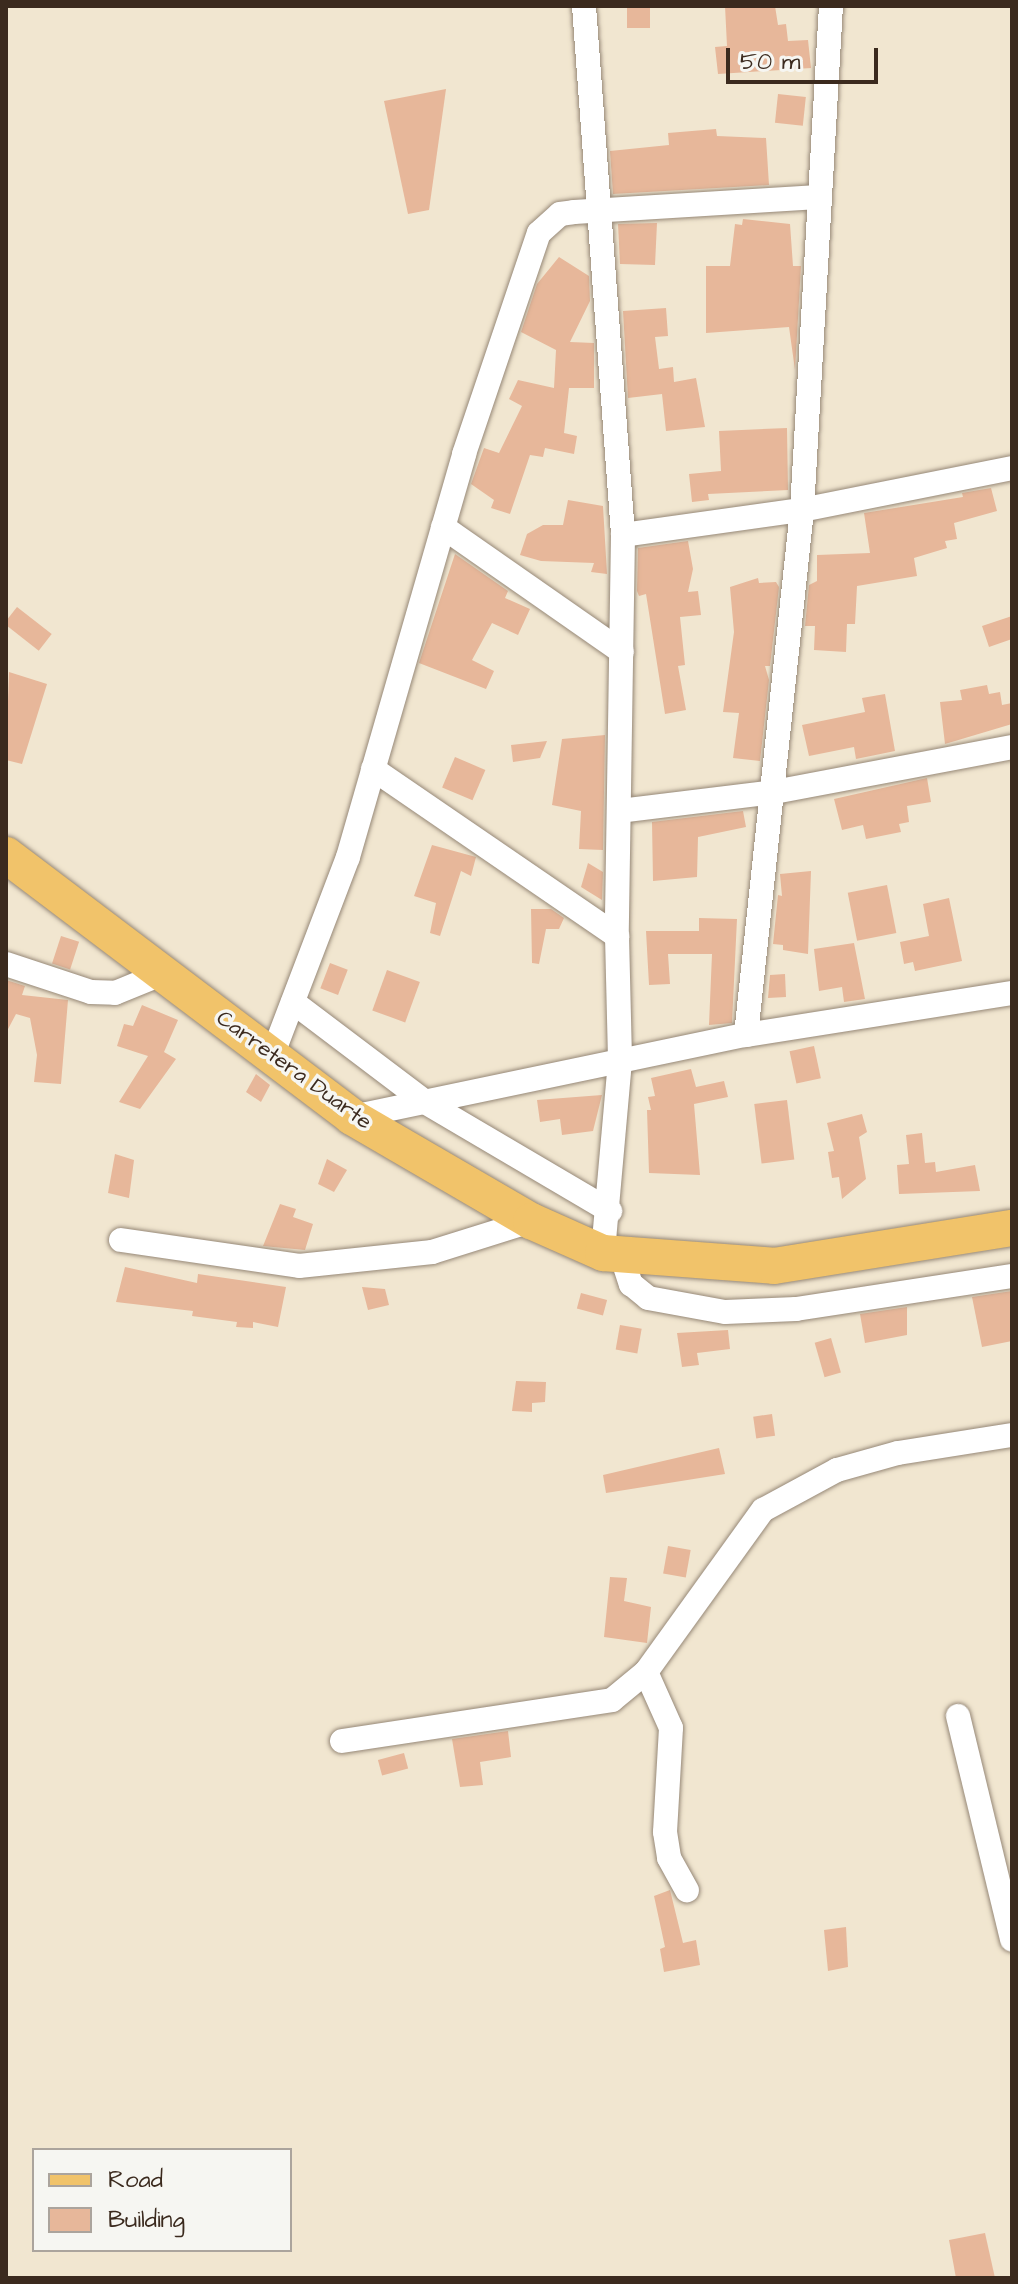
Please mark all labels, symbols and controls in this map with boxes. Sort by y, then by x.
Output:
scale bar [730,32,882,82]
text: 50 m [740,45,800,79]
street label: Carretera Duarte [211,1005,377,1135]
legend [32,2148,292,2252]
text: Road [108,2163,163,2197]
text: Building [108,2203,185,2237]

